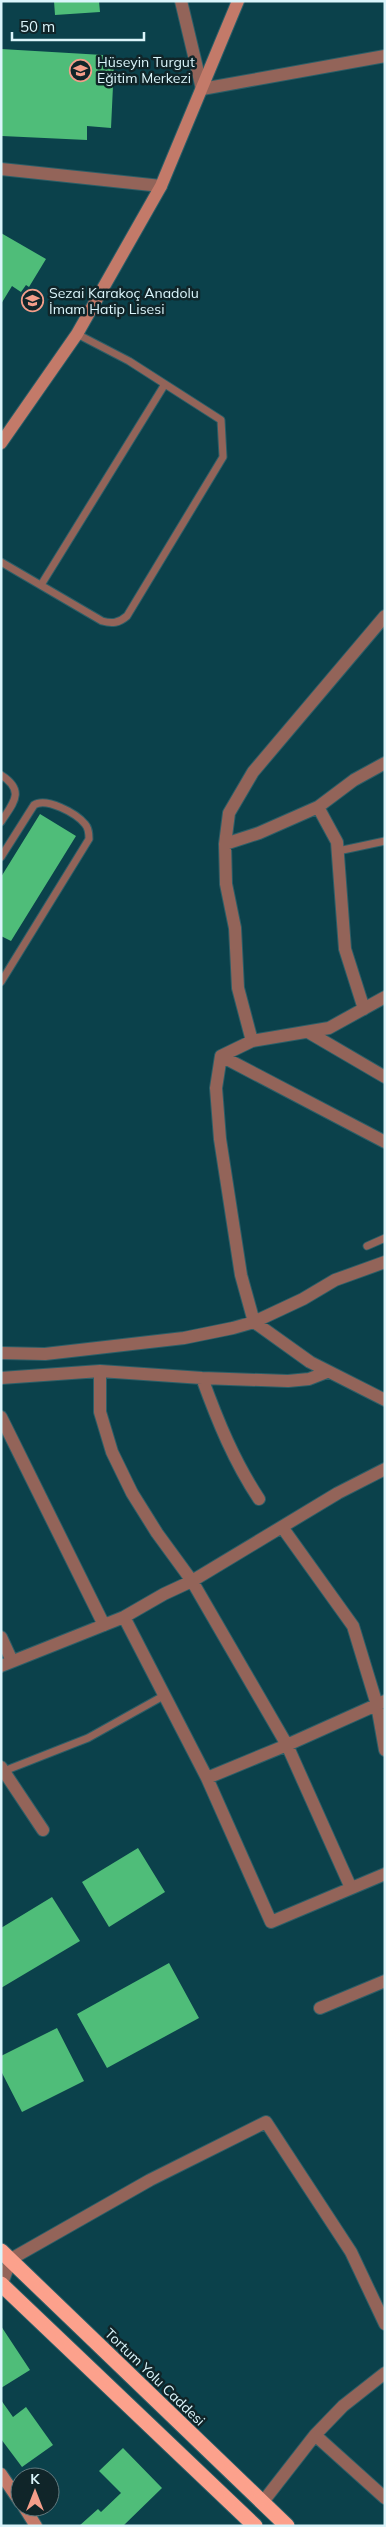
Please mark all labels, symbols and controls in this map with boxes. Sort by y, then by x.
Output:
scale bar [12,10,145,42]
text: 50 m [20,17,55,36]
place label: Hüseyin Turgut Eğitim Merkezi [97,53,195,87]
school or university icon: Hüseyin Turgut Eğitim Merkezi [69,58,93,82]
place label: Sezai Karakoç Anadolu İmam Hatip Lisesi [49,284,199,318]
school or university icon: Sezai Karakoç Anadolu İmam Hatip Lisesi [21,289,45,313]
street label: Tortum Yolu Caddesi [101,2324,209,2430]
north arrow [10,2467,60,2517]
text: K [30,2470,40,2488]

